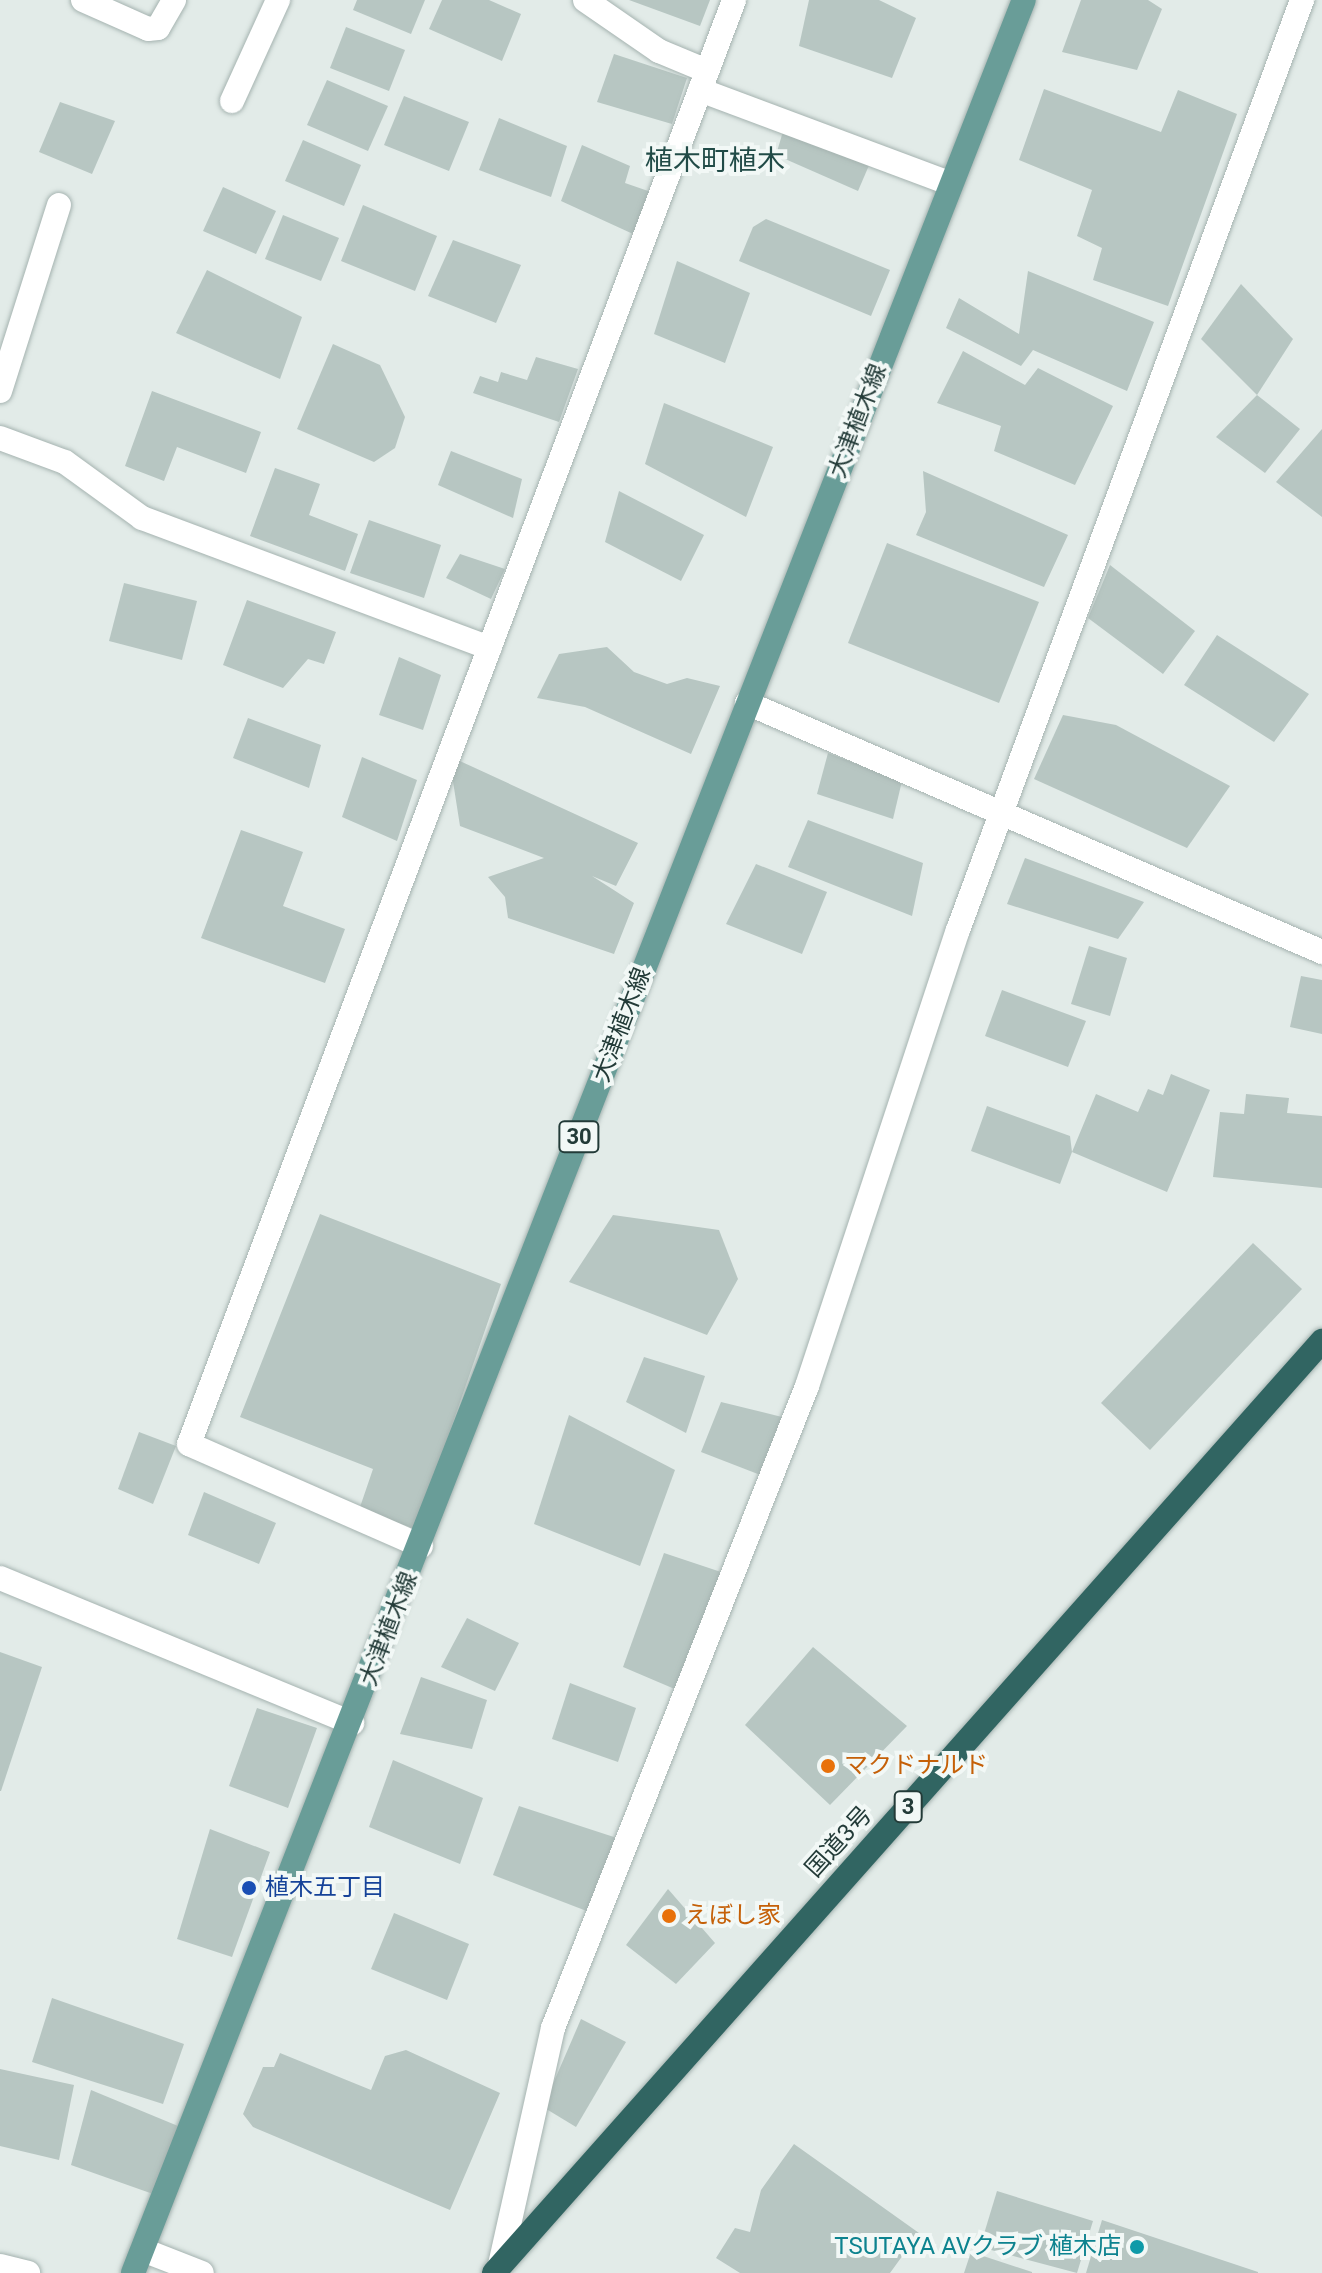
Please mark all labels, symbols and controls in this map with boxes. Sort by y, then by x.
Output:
district label: 植木町植木 [645,144,785,178]
street label: 大津植木線 [823,360,893,482]
street label: 大津植木線 [587,964,657,1086]
road number: 30 [557,1119,601,1155]
street label: 大津植木線 [354,1568,424,1690]
place label: マクドナルド [844,1752,988,1780]
marker: マクドナルド [819,1757,837,1775]
road number: 3 [892,1789,924,1825]
street label: 国道3号 [800,1801,878,1883]
place label: 植木五丁目 [265,1874,385,1902]
marker: 植木五丁目 [240,1879,258,1897]
place label: えぼし家 [685,1902,781,1930]
marker: えぼし家 [660,1907,678,1925]
place label: TSUTAYA AVクラブ 植木店 [834,2233,1121,2261]
marker: TSUTAYA AVクラブ 植木店 [1128,2238,1146,2256]

